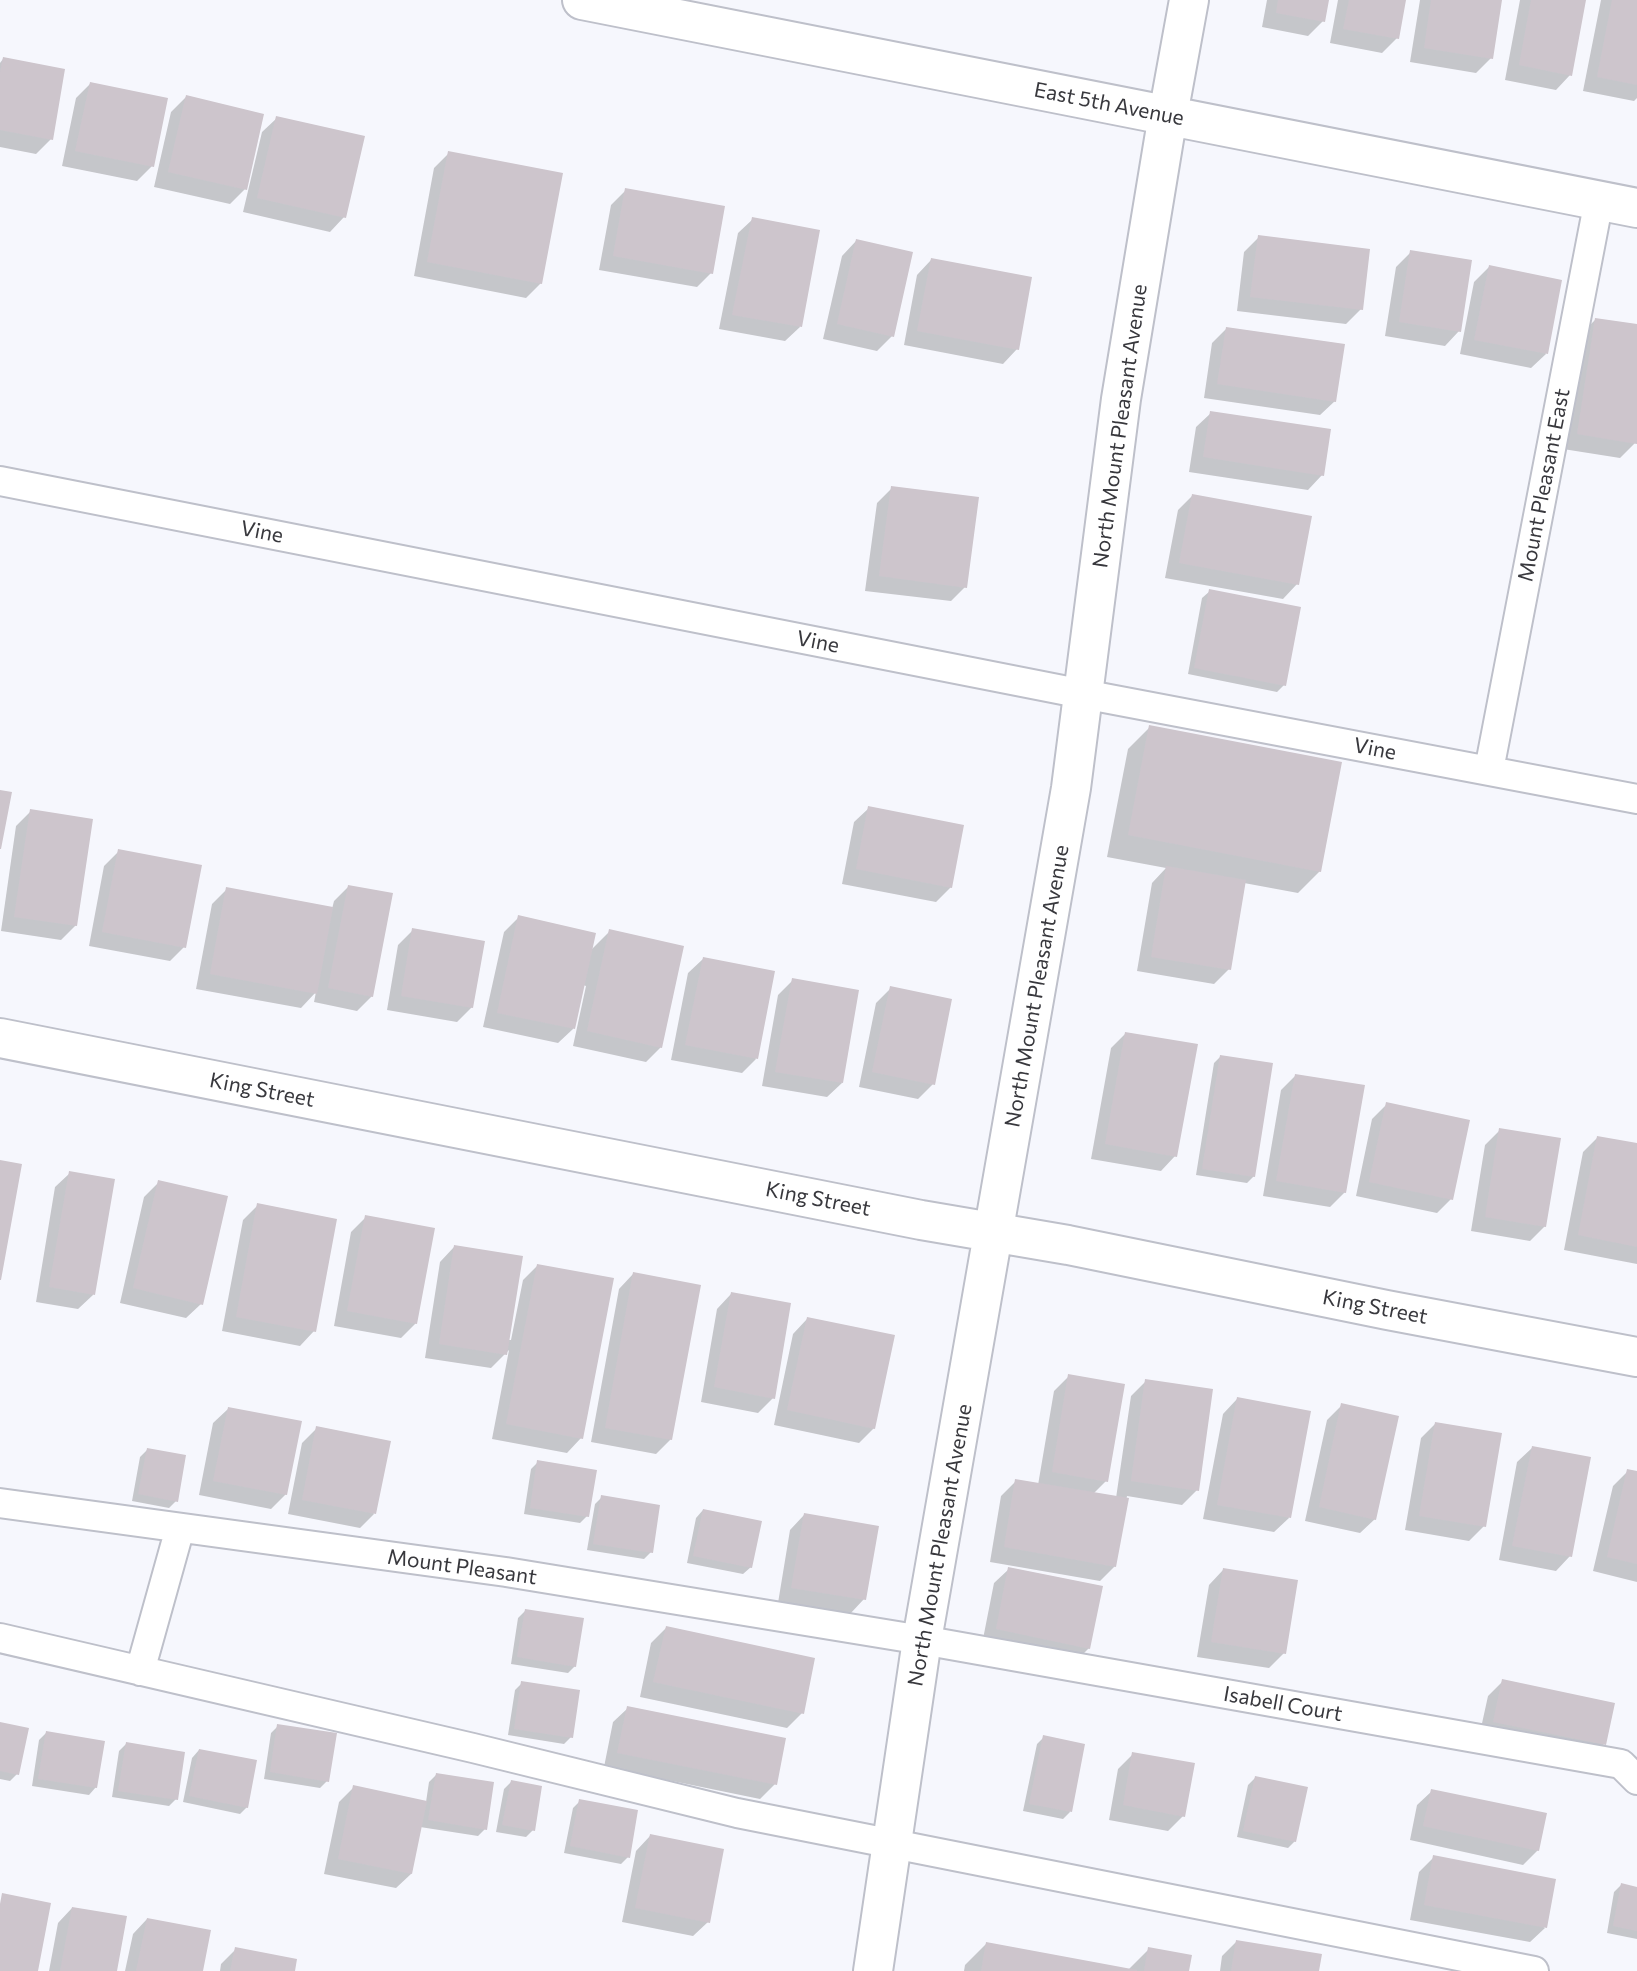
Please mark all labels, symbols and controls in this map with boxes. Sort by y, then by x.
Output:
street label: East 5th Avenue [1032,77,1186,131]
street label: North Mount Pleasant Avenue [1088,283,1152,569]
street label: Mount Pleasant East [1513,386,1575,584]
street label: Vine [239,516,285,548]
street label: Vine [795,626,841,658]
street label: Vine [1352,733,1398,765]
street label: North Mount Pleasant Avenue [1000,843,1074,1129]
street label: King Street [207,1067,317,1113]
street label: King Street [763,1176,873,1222]
street label: King Street [1320,1284,1430,1330]
street label: North Mount Pleasant Avenue [903,1402,977,1688]
street label: Mount Pleasant [386,1544,538,1590]
street label: Isabell Court [1222,1681,1344,1727]

